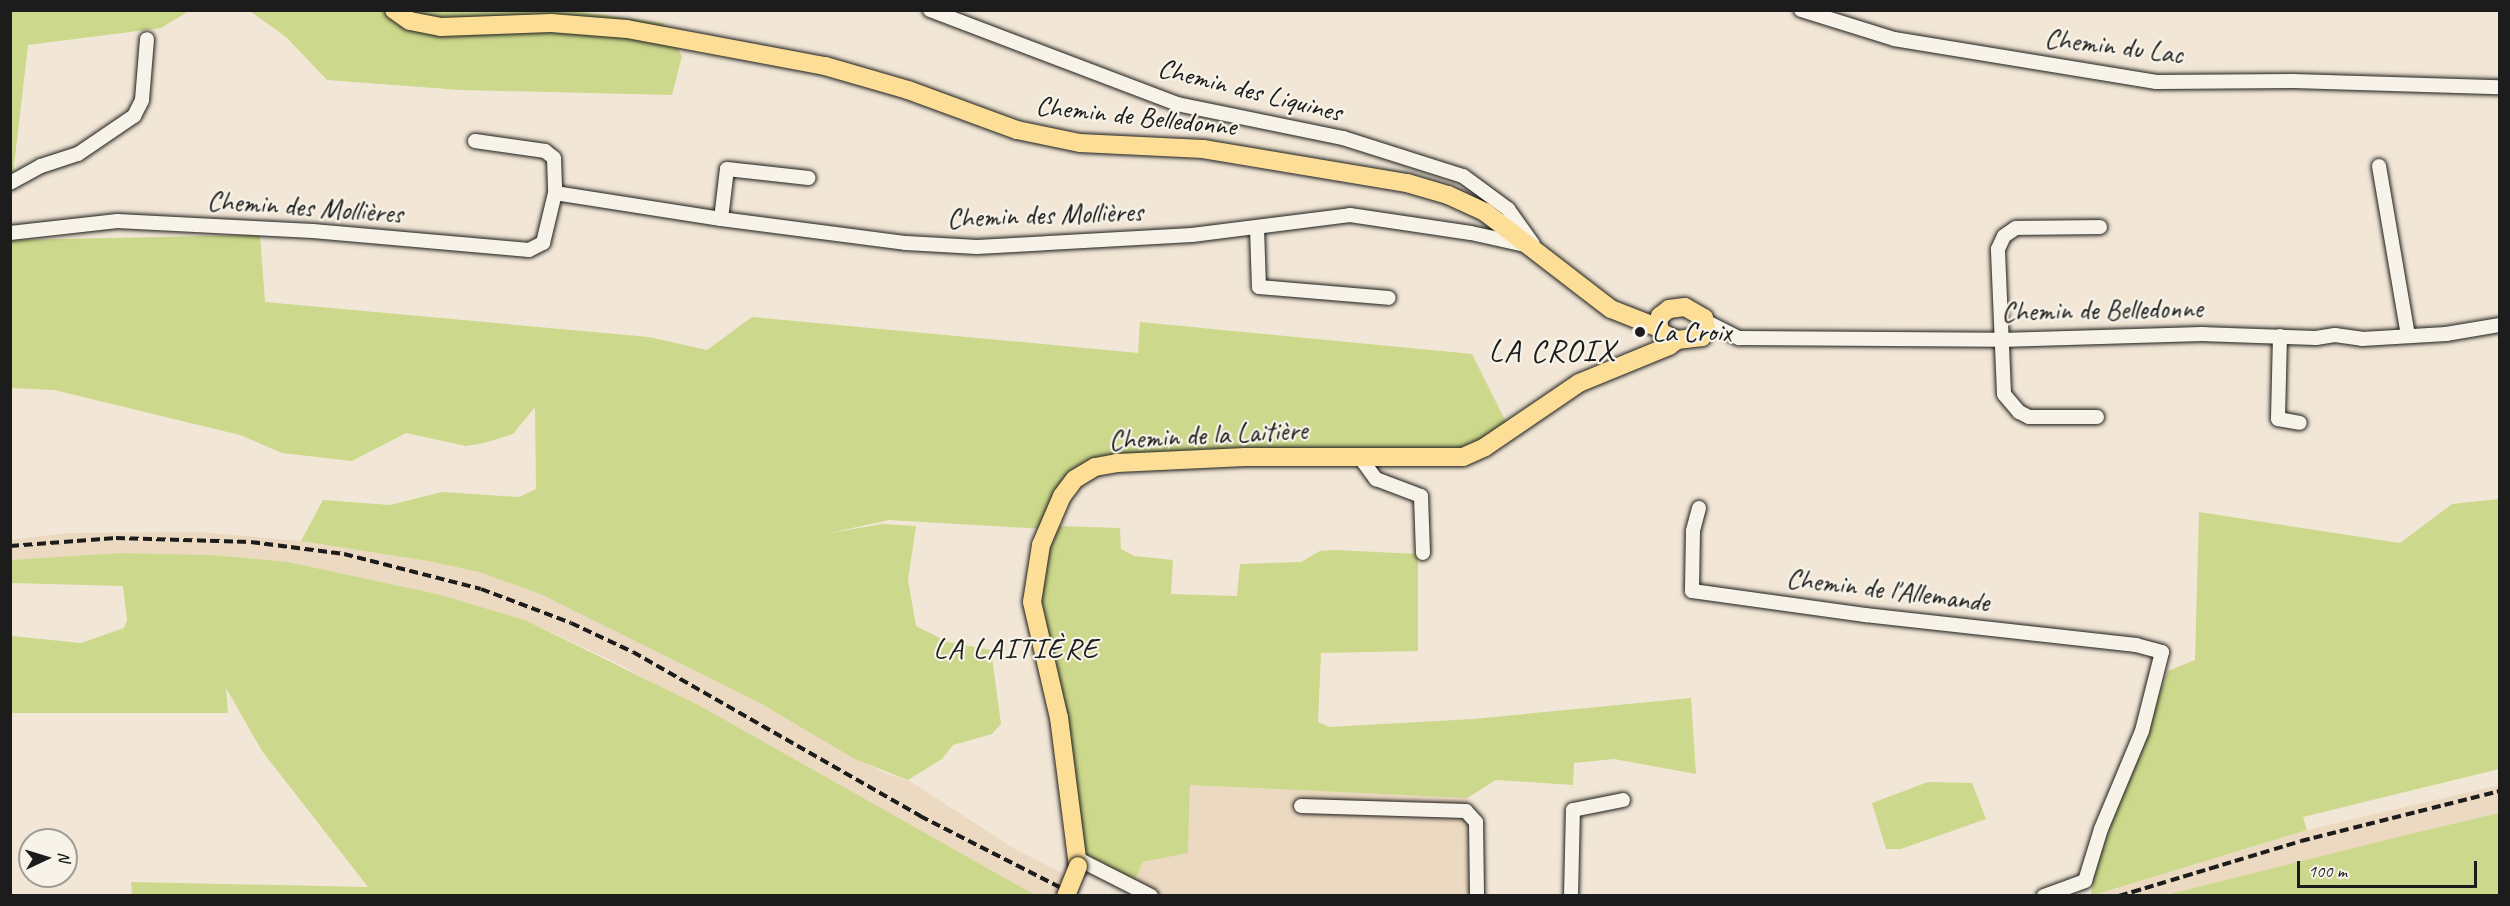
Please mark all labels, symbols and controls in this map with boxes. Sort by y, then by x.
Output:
street label: Chemin du Lac [2043,21,2185,71]
street label: Chemin des Liquines [1155,51,1345,129]
street label: Chemin de Belledonne [1034,89,1238,143]
street label: Chemin des Mollières [206,183,404,231]
street label: Chemin des Mollières [946,195,1144,235]
street label: Chemin de Belledonne [2001,291,2203,329]
place label: La Croix [1652,315,1731,349]
marker: La Croix [1633,325,1647,339]
district label: LA CROIX [1489,332,1615,370]
street label: Chemin de la Laitière [1107,413,1309,457]
street label: Chemin de l'Allemande [1785,561,1991,619]
district label: LA LAITIÈRE [933,630,1099,666]
north arrow [18,828,78,888]
scale bar [2300,849,2480,887]
text: N [54,851,74,863]
text: 100 m [2308,860,2347,882]

